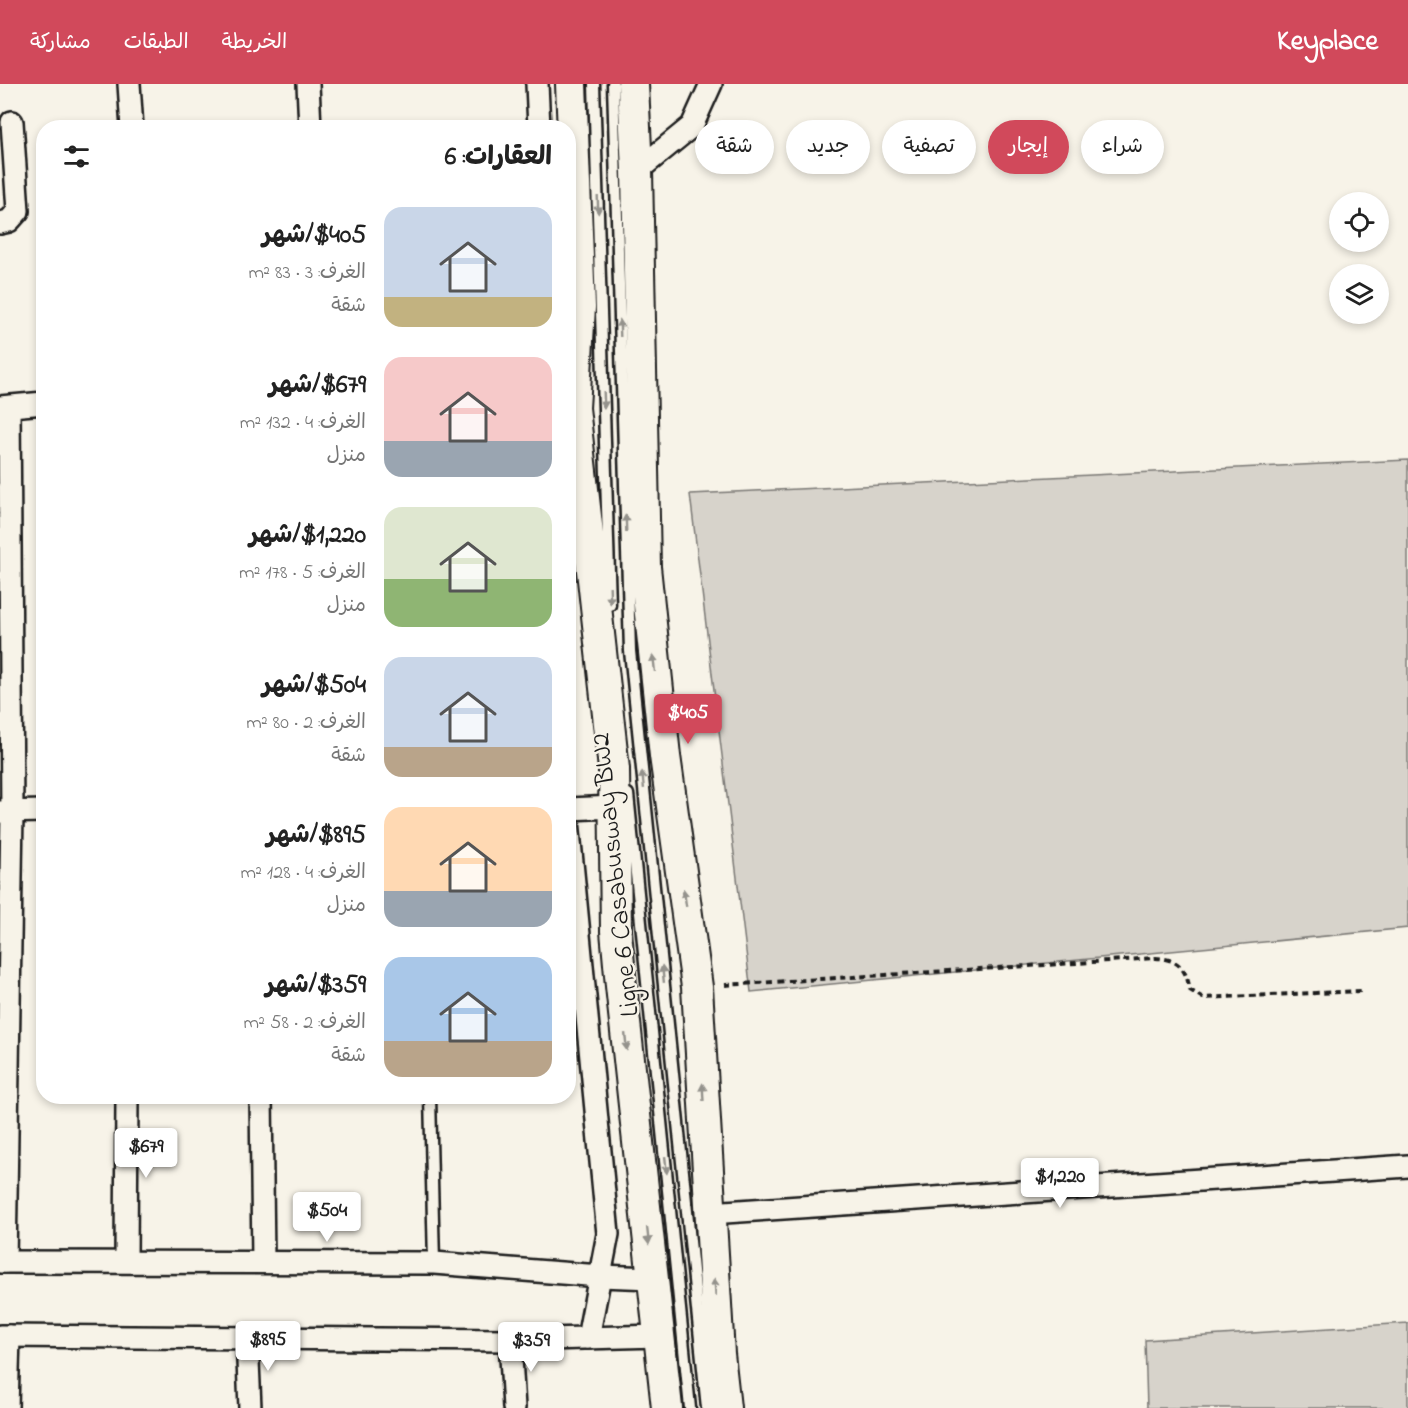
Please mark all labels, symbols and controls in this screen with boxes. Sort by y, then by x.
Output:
text: Keyplace [1277,22,1378,63]
text: مشاركة [30,28,91,58]
text: الطبقات [124,28,189,58]
text: الخريطة [222,28,287,58]
chip: شقة [695,120,774,174]
chip: جديد [786,120,870,174]
chip: تصفية [882,120,976,174]
chip: إيجار [988,120,1069,174]
chip: شراء [1081,120,1164,174]
text: العقارات: 6 [445,139,552,177]
icon: filters [60,140,93,173]
map controls [1329,192,1389,324]
button: locate [1329,192,1389,252]
one-way arrow [593,196,603,215]
text: $405/شهر [262,217,366,255]
icon: home [432,231,504,303]
text: الغرف: 3 · 83 m² [248,259,366,288]
button: layers [1329,264,1389,324]
text: شقة [331,292,366,321]
one-way arrow [615,318,625,337]
text: $679/شهر [269,367,366,405]
icon: home [432,381,504,453]
one-way arrow [599,391,608,410]
text: الغرف: 4 · 132 m² [240,409,366,438]
text: منزل [327,442,366,471]
one-way arrow [621,513,631,532]
text: $1,220/شهر [249,517,366,555]
icon: home [432,531,504,603]
text: الغرف: 5 · 178 m² [239,559,366,588]
one-way arrow [605,586,614,605]
text: منزل [327,592,366,621]
one-way arrow [649,654,659,673]
text: $504/شهر [262,667,366,705]
icon: home [432,681,504,753]
pin: $405 [652,694,724,745]
text: $405 [668,699,708,728]
text: الغرف: 2 · 80 m² [246,709,366,738]
street label: Ligne 6 Casabusway BW2 [582,731,651,1019]
text: شقة [331,742,366,771]
one-way arrow [638,770,648,789]
text: $895/شهر [267,817,366,855]
icon: home [432,831,504,903]
text: الغرف: 4 · 128 m² [240,859,366,888]
one-way arrow [680,889,689,908]
text: منزل [327,892,366,921]
one-way arrow [658,964,668,983]
text: $359/شهر [266,967,366,1005]
icon: home [432,981,504,1053]
text: الغرف: 2 · 58 m² [244,1009,366,1038]
one-way arrow [621,1033,631,1052]
text: شقة [331,1042,366,1071]
one-way arrow [699,1083,708,1102]
pin: $679 [110,1128,182,1179]
text: $679 [128,1133,164,1162]
one-way arrow [661,1156,671,1175]
pin: $1,220 [1011,1158,1109,1209]
text: $1,220 [1035,1163,1085,1192]
pin: $504 [291,1192,363,1243]
text: $504 [307,1197,347,1226]
one-way arrow [643,1227,653,1246]
one-way arrow [710,1277,720,1296]
pin: $895 [232,1321,304,1372]
pin: $359 [495,1322,567,1373]
text: $895 [249,1326,287,1355]
text: $359 [512,1327,550,1356]

